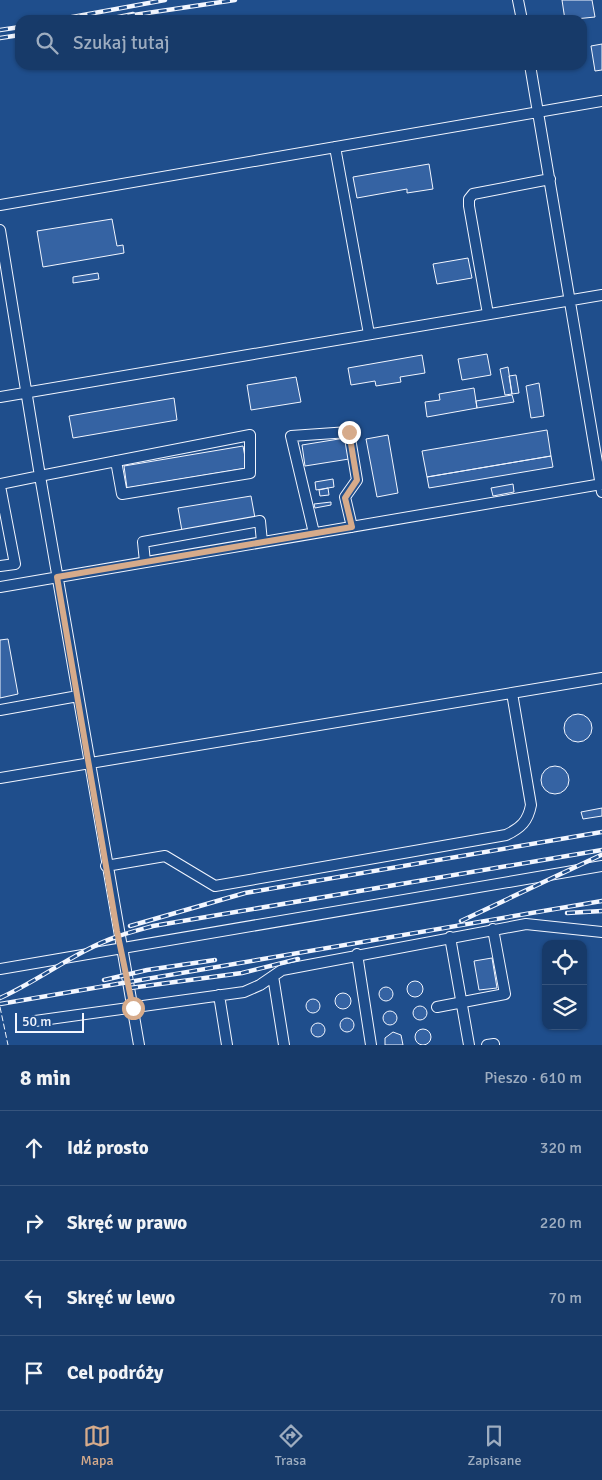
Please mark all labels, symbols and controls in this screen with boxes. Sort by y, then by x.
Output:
search box [15,15,587,70]
icon: search [33,29,61,57]
text: Szukaj tutaj [73,31,170,55]
route end [338,421,361,444]
map controls [542,940,587,1030]
button: locate [542,940,587,985]
button: layers [542,985,587,1030]
route start [122,997,145,1020]
scale bar [15,1010,84,1033]
text: 50 m [22,1013,51,1030]
text: 8 min [20,1065,71,1091]
text: Pieszo · 610 m [484,1068,582,1088]
icon: ahead [20,1134,48,1162]
text: Idź prosto [67,1136,149,1160]
text: 320 m [540,1138,582,1158]
icon: right [20,1209,48,1237]
text: Skręć w prawo [67,1211,187,1235]
text: 220 m [540,1213,582,1233]
icon: left [20,1284,48,1312]
text: Skręć w lewo [67,1286,175,1310]
text: 70 m [548,1288,582,1308]
icon: arrive [20,1359,48,1387]
text: Cel podróży [67,1361,163,1385]
tab: Mapa [81,1422,114,1469]
tab: Trasa [275,1422,306,1469]
tab: Zapisane [468,1422,521,1469]

